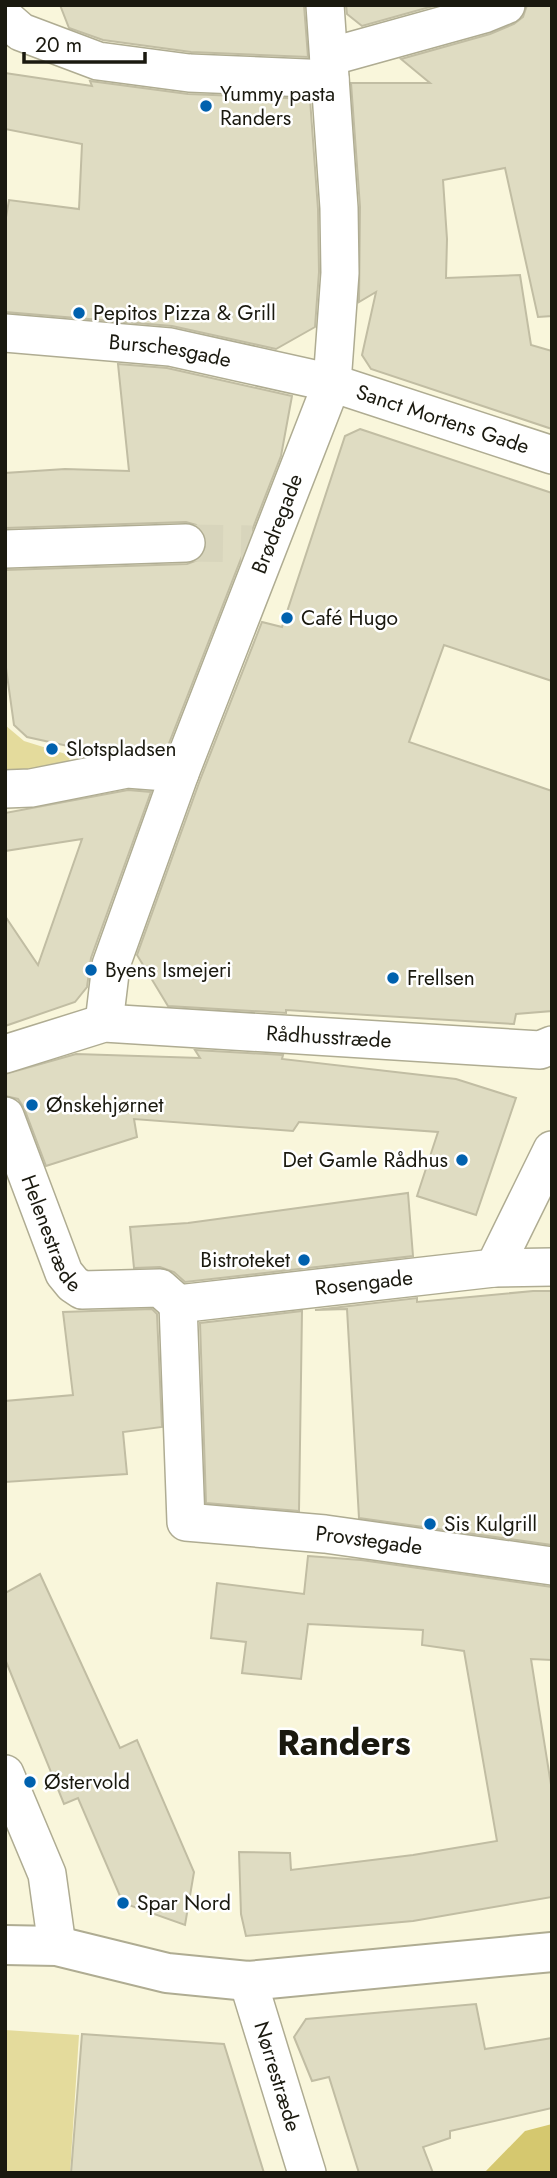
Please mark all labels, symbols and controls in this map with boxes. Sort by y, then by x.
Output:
scale bar [24,21,145,65]
text: 20 m [35,30,82,60]
place label: Yummy pasta Randers [220,79,335,133]
marker: Yummy pasta Randers [198,98,214,114]
place label: Pepitos Pizza & Grill [93,298,276,328]
marker: Pepitos Pizza & Grill [71,305,87,321]
street label: Burschesgade [108,327,234,375]
street label: Sanct Mortens Gade [352,377,533,462]
street label: Brødregade [244,469,310,578]
place label: Café Hugo [301,603,398,633]
marker: Café Hugo [279,610,295,626]
place label: Slotspladsen [66,734,176,764]
marker: Slotspladsen [44,741,60,757]
place label: Byens Ismejeri [105,955,232,985]
marker: Byens Ismejeri [83,962,99,978]
place label: Frellsen [407,963,475,993]
marker: Frellsen [385,970,401,986]
street label: Rådhusstræde [265,1018,392,1056]
place label: Ønskehjørnet [46,1090,164,1120]
marker: Ønskehjørnet [24,1097,40,1113]
place label: Det Gamle Rådhus [282,1145,448,1175]
marker: Det Gamle Rådhus [454,1152,470,1168]
street label: Helenestræde [13,1171,87,1300]
place label: Bistroteket [200,1245,290,1275]
marker: Bistroteket [296,1252,312,1268]
street label: Rosengade [313,1262,415,1303]
place label: Sis Kulgrill [444,1509,537,1539]
marker: Sis Kulgrill [422,1516,438,1532]
street label: Provstegade [314,1518,424,1563]
district label: Randers [277,1718,411,1768]
place label: Østervold [44,1767,130,1797]
marker: Østervold [22,1774,38,1790]
place label: Spar Nord [137,1888,231,1918]
marker: Spar Nord [115,1895,131,1911]
street label: Nørrestræde [246,2018,308,2135]

